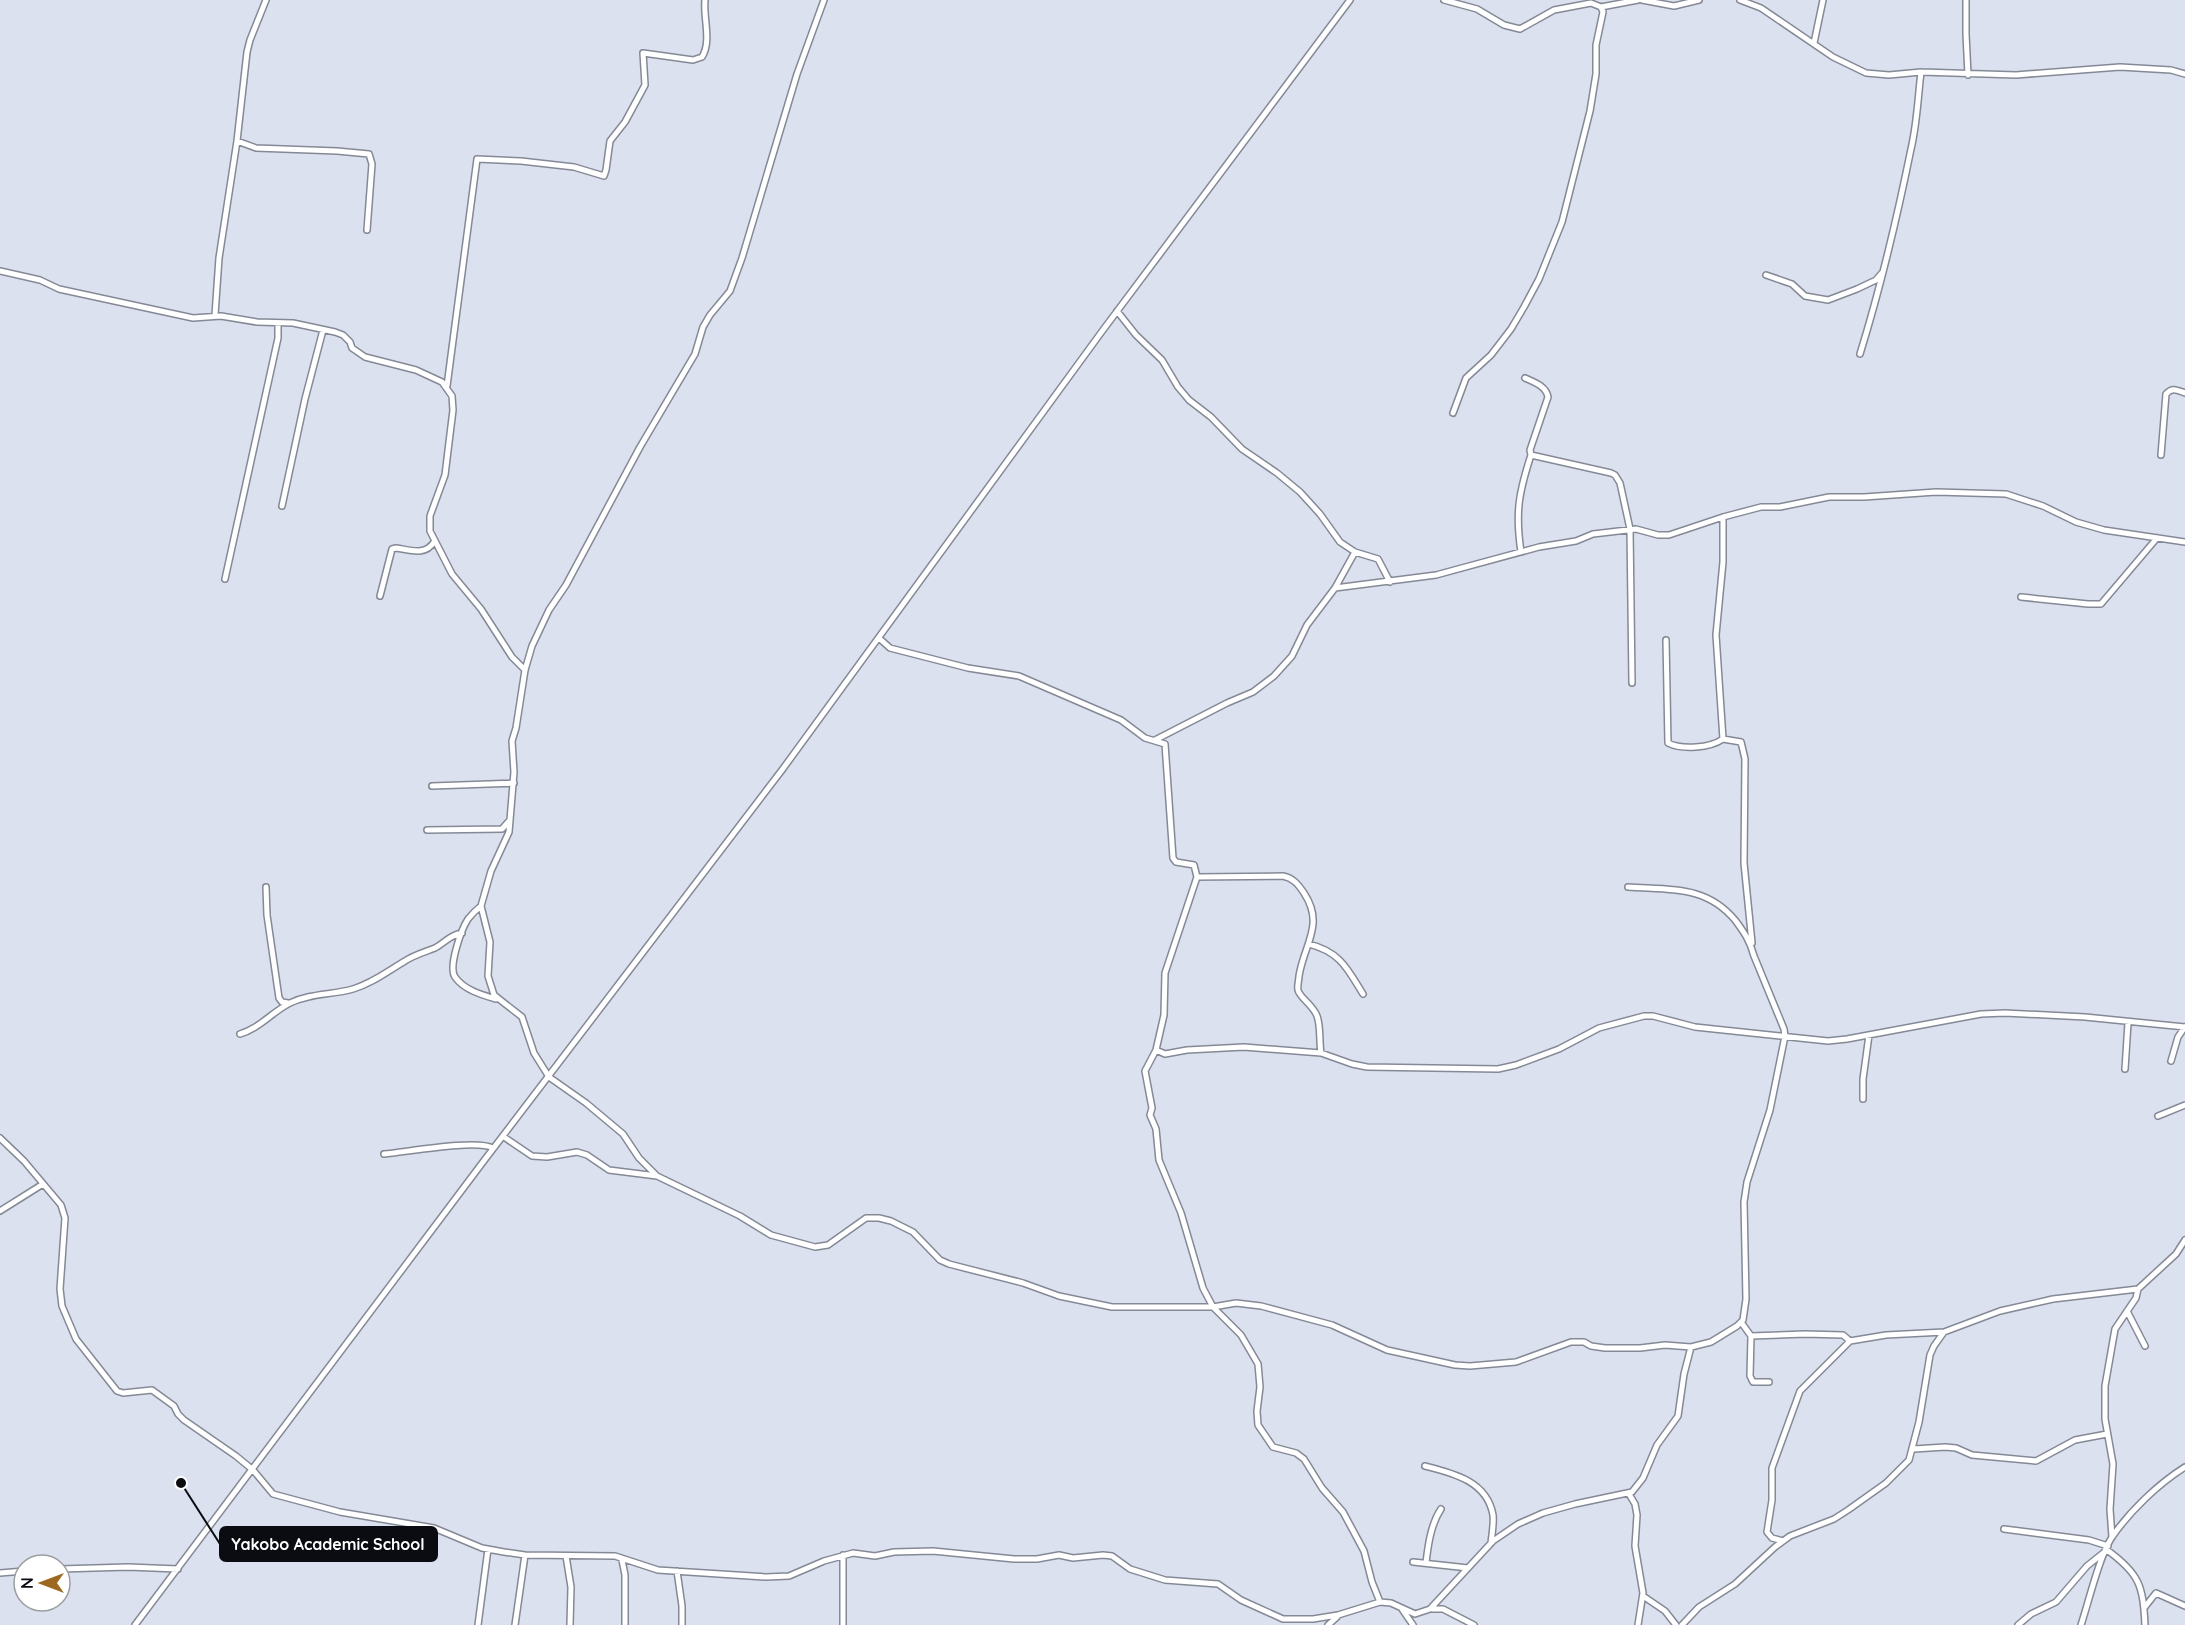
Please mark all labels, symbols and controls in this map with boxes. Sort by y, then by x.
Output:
callout: Yakobo Academic School [220,1527,437,1561]
text: Yakobo Academic School [231,1534,425,1554]
north arrow [12,1553,72,1613]
text: N [17,1577,37,1589]

